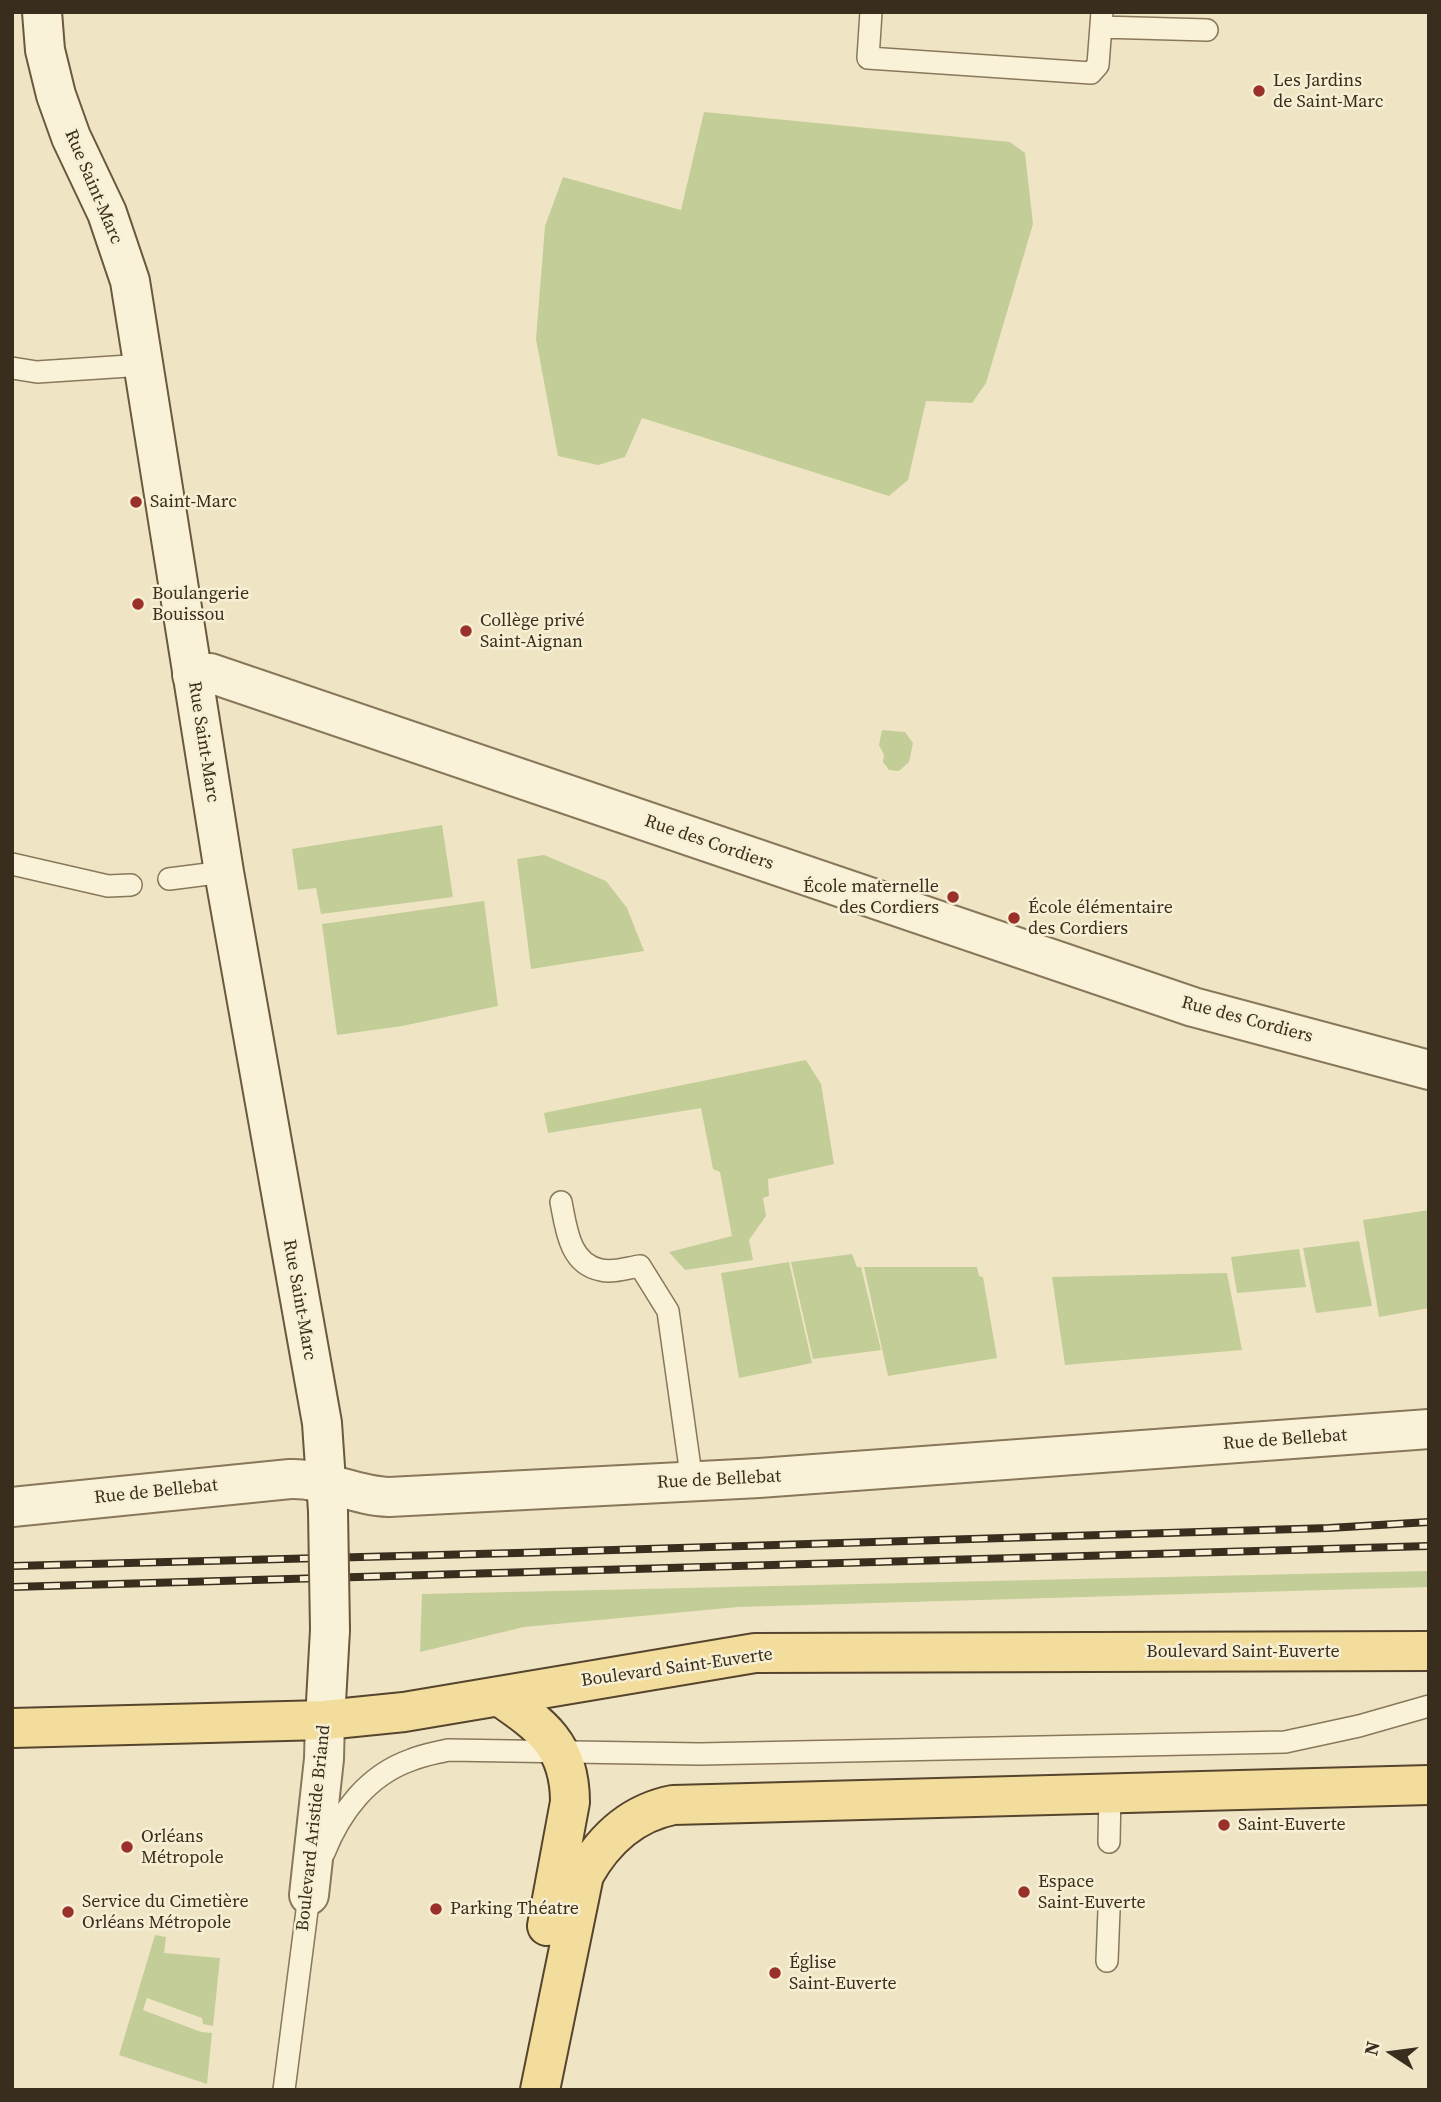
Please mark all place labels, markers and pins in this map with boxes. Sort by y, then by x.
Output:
place label: Les Jardins de Saint-Marc [1273,70,1384,112]
marker: Les Jardins de Saint-Marc [1251,83,1267,99]
place label: Saint-Marc [150,491,237,513]
marker: Saint-Marc [128,494,144,510]
place label: Boulangerie Bouissou [152,583,249,626]
marker: Boulangerie Bouissou [130,596,146,612]
place label: Collège privé Saint-Aignan [480,610,585,652]
marker: Collège privé Saint-Aignan [458,623,474,639]
place label: École maternelle des Cordiers [803,876,939,918]
marker: École maternelle des Cordiers [945,889,961,905]
place label: École élémentaire des Cordiers [1028,897,1173,940]
marker: École élémentaire des Cordiers [1006,910,1022,926]
place label: Saint-Euverte [1238,1814,1346,1836]
marker: Saint-Euverte [1216,1817,1232,1833]
place label: Orléans Métropole [141,1826,224,1868]
marker: Orléans Métropole [119,1839,135,1855]
place label: Espace Saint-Euverte [1038,1871,1146,1913]
marker: Espace Saint-Euverte [1016,1884,1032,1900]
place label: Service du Cimetière Orléans Métropole [82,1891,249,1934]
place label: Parking Théatre [450,1898,579,1920]
marker: Parking Théatre [428,1901,444,1917]
marker: Service du Cimetière Orléans Métropole [60,1904,76,1920]
place label: Église Saint-Euverte [789,1952,897,1994]
marker: Église Saint-Euverte [767,1965,783,1981]

